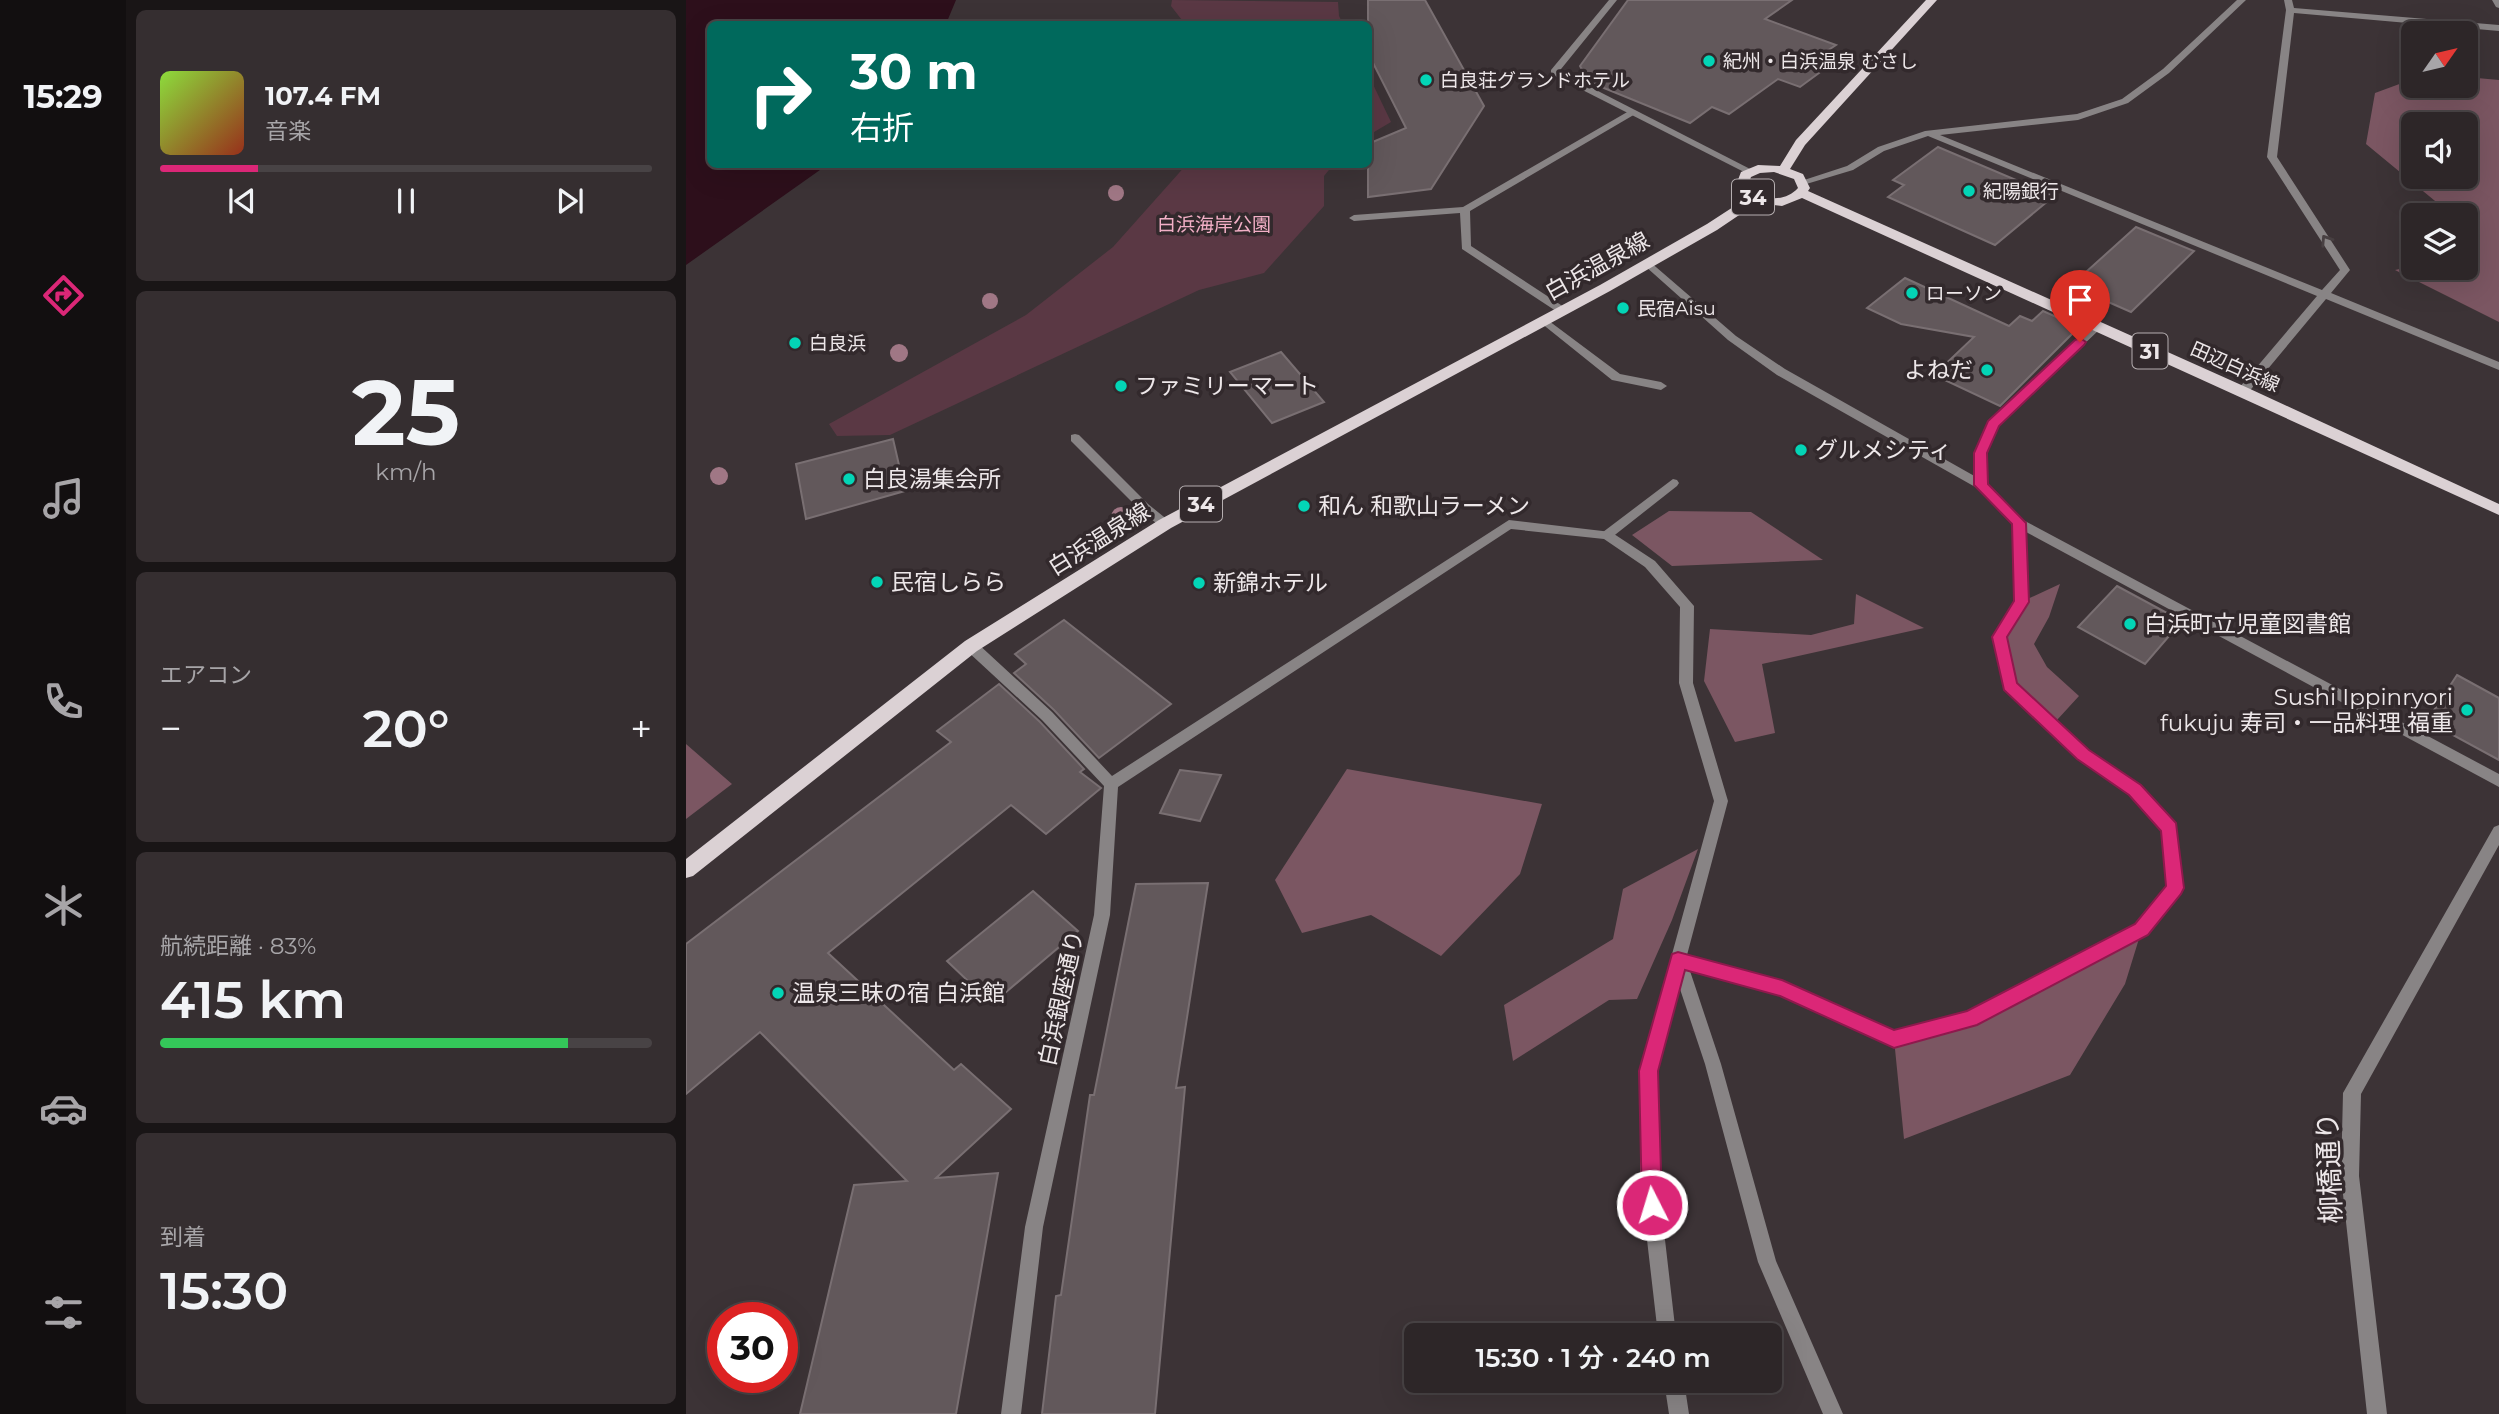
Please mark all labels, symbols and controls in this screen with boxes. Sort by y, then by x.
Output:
north arrow [2401,21,2478,98]
map controls [2401,21,2478,280]
text: 30 m [850,42,978,101]
icon: right [735,49,826,140]
place label: 紀州・白浜温泉 むさし [1723,50,1918,73]
marker: 紀州・白浜温泉 むさし [1701,53,1717,69]
place label: 白良荘グランドホテル [1440,69,1630,92]
marker: 白良荘グランドホテル [1418,72,1434,88]
text: 15:29 [23,77,103,116]
text: 107.4 FM [265,80,381,112]
text: 右折 [850,108,914,147]
button: sound [2401,112,2478,189]
text: 音楽 [265,117,311,145]
road number: 34 [1732,180,1774,214]
place label: 紀陽銀行 [1983,180,2059,203]
icon: previous [223,182,261,220]
icon: pause [387,182,425,220]
icon: next [551,182,589,220]
marker: 紀陽銀行 [1961,183,1977,199]
button: layers [2401,203,2478,280]
park label: 白浜海岸公園 [1157,213,1271,236]
street label: 白浜温泉線 [1540,226,1654,306]
one-way arrow [2321,235,2334,248]
pin [2050,270,2110,342]
icon: directions [39,271,88,320]
icon: arrive [2061,281,2099,319]
place label: ローソン [1926,282,2002,305]
marker: ローソン [1904,285,1920,301]
place label: 民宿Aisu [1637,297,1716,320]
marker: 民宿Aisu [1615,300,1631,316]
place label: 白良浜 [809,332,866,355]
road number: 31 [2132,334,2168,368]
marker: 白良浜 [787,335,803,351]
street label: 田辺白浜線 [2187,337,2283,397]
place label: よねだ [1904,356,1973,384]
text: 25 [352,357,460,468]
marker: よねだ [1979,362,1995,378]
place label: ファミリーマート [1135,372,1319,400]
marker: ファミリーマート [1113,378,1129,394]
place label: グルメシティ [1815,436,1952,464]
marker: グルメシティ [1793,442,1809,458]
text: km/h [375,458,437,486]
place label: 白良湯集会所 [863,465,1001,493]
marker: 白良湯集会所 [841,471,857,487]
icon: music [39,474,88,523]
road number: 34 [1180,486,1222,522]
place label: 和ん 和歌山ラーメン [1318,492,1530,520]
street label: 白浜温泉線 [1043,497,1155,581]
marker: 和ん 和歌山ラーメン [1296,498,1312,514]
place label: 民宿しらら [891,568,1006,596]
place label: 新錦ホテル [1213,569,1328,597]
marker: 民宿しらら [869,574,885,590]
marker: 新錦ホテル [1191,575,1207,591]
place label: 白浜町立児童図書館 [2144,610,2351,638]
marker: 白浜町立児童図書館 [2122,616,2138,632]
text: エアコン [160,661,252,689]
icon: phone [39,677,88,726]
place label: Sushi Ippinryori fukuju 寿司・一品料理 福重 [2160,683,2453,737]
text: 20° [362,697,450,760]
marker: Sushi Ippinryori fukuju 寿司・一品料理 福重 [2459,702,2475,718]
text: − [160,705,182,752]
text: + [630,705,652,752]
icon: climate [39,881,88,930]
street label: 白浜銀座通り [1033,928,1089,1068]
text: 航続距離 · 83% [160,932,316,960]
text: 415 km [160,968,346,1031]
place label: 温泉三昧の宿 白浜館 [792,979,1005,1007]
marker: 温泉三昧の宿 白浜館 [770,985,786,1001]
icon: car [39,1084,88,1133]
street label: 柳橋通り [2310,1111,2348,1225]
position arrow [1615,1168,1689,1242]
text: 到着 [160,1223,206,1251]
text: 15:30 [160,1259,288,1322]
icon: filters [39,1288,88,1337]
speed limit sign: 30 [707,1302,798,1393]
text: 15:30 · 1 分 · 240 m [1475,1342,1711,1374]

